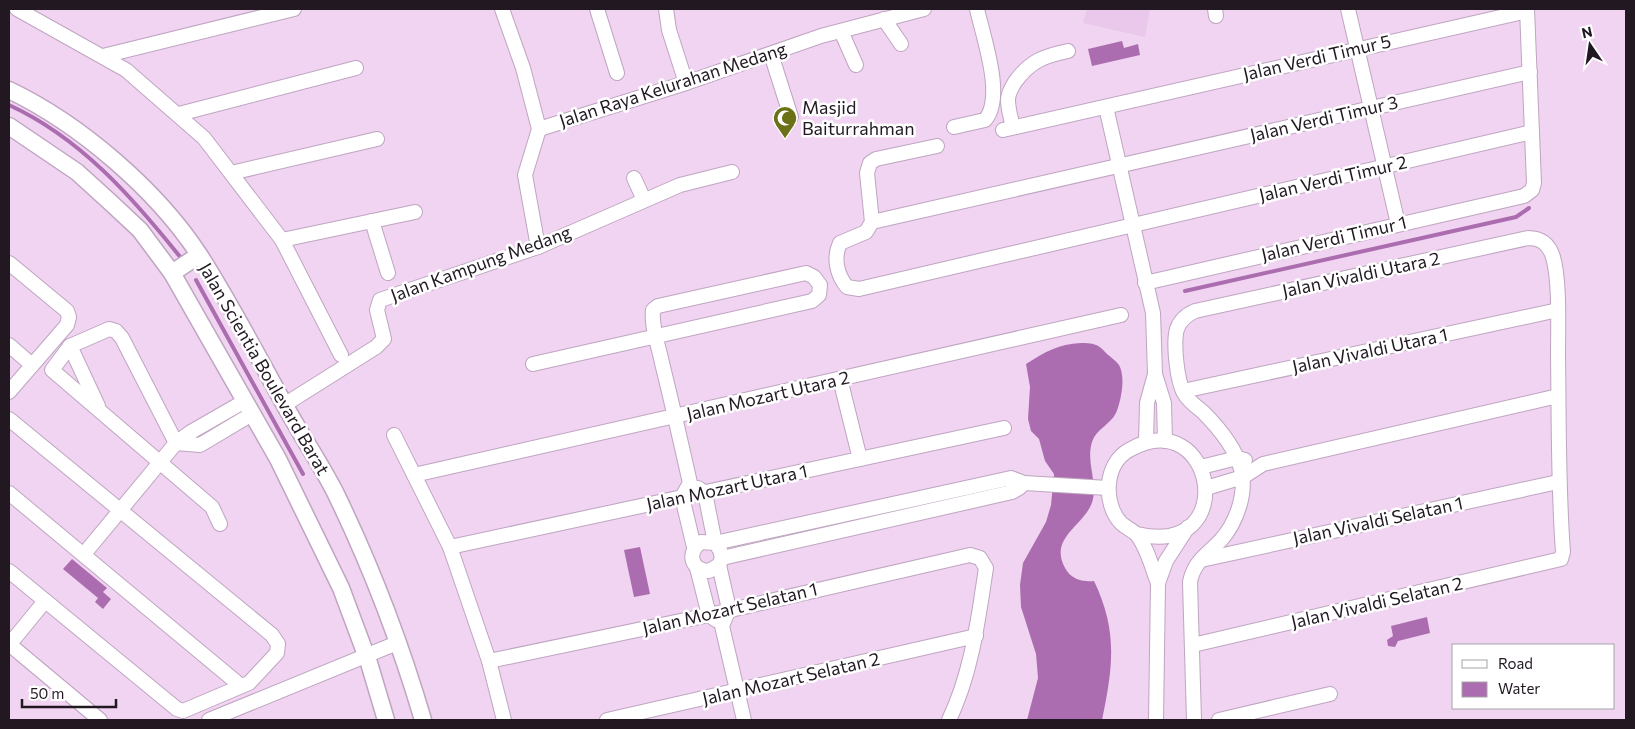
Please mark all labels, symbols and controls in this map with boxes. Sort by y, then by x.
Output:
north arrow [1565,20,1615,70]
text: N [1580,22,1594,41]
street label: Jalan Verdi Timur 5 [1241,29,1393,85]
street label: Jalan Raya Kelurahan Medang [556,37,789,131]
street label: Jalan Verdi Timur 3 [1248,90,1400,146]
place label: Masjid Baiturrahman [802,96,914,139]
mosque icon: Masjid Baiturrahman [772,105,798,139]
street label: Jalan Verdi Timur 2 [1257,150,1409,206]
street label: Jalan Verdi Timur 1 [1259,211,1409,265]
street label: Jalan Kampung Medang [387,220,574,306]
street label: Jalan Vivaldi Utara 2 [1280,247,1442,301]
street label: Jalan Scientia Boulevard Barat [195,258,335,479]
street label: Jalan Vivaldi Utara 1 [1290,323,1450,377]
street label: Jalan Mozart Utara 2 [684,366,851,424]
street label: Jalan Mozart Utara 1 [644,459,809,515]
street label: Jalan Vivaldi Selatan 1 [1291,491,1465,549]
street label: Jalan Vivaldi Selatan 2 [1289,572,1465,632]
street label: Jalan Mozart Selatan 1 [640,577,819,639]
legend [1452,644,1615,709]
street label: Jalan Mozart Selatan 2 [700,647,882,709]
text: Road [1498,654,1533,672]
scale bar [22,676,116,708]
text: Water [1498,679,1540,697]
text: 50 m [30,684,64,702]

